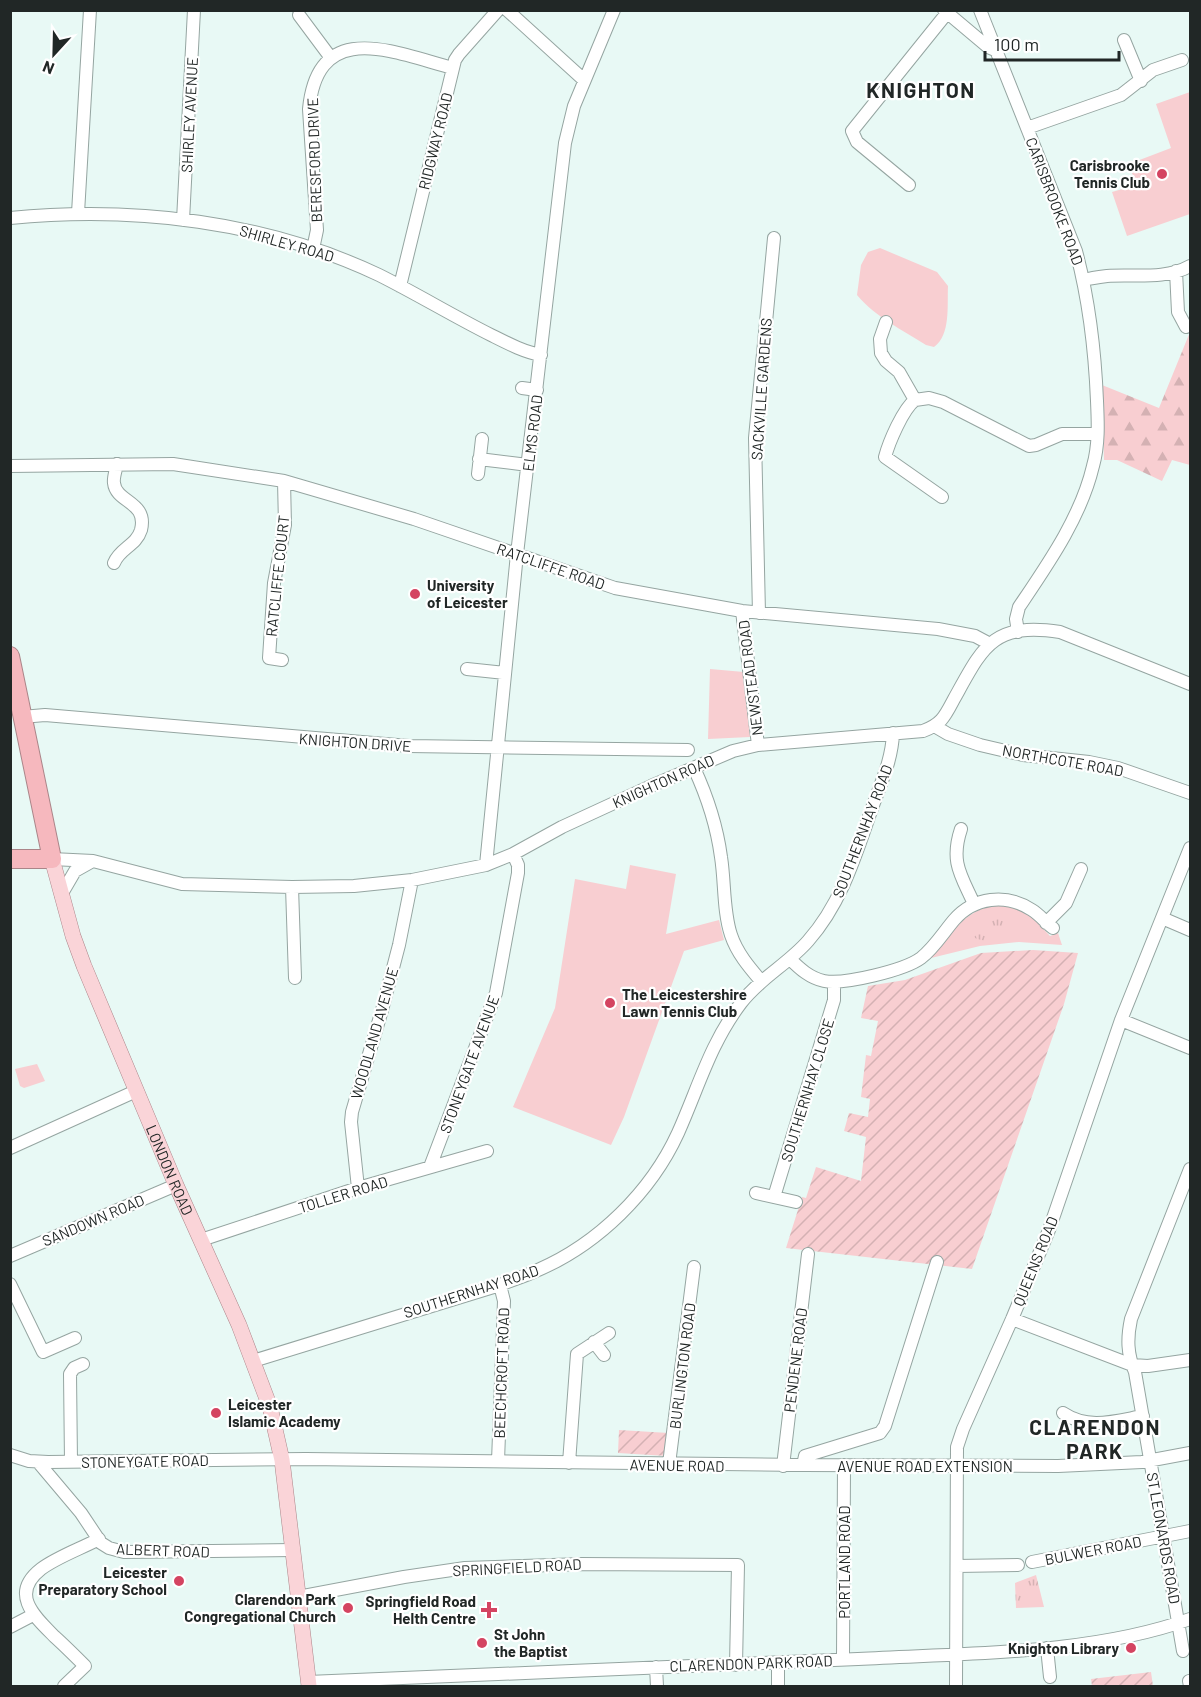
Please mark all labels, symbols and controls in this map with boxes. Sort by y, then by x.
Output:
north arrow [24,24,84,84]
scale bar [985,24,1118,62]
text: 100 m [994,33,1039,55]
street label: SHIRLEY AVENUE [177,57,201,173]
text: N [40,58,57,79]
district label: KNIGHTON [866,77,976,102]
street label: RIDGWAY ROAD [414,91,456,191]
street label: BERESFORD DRIVE [303,97,325,223]
street label: CARISBROOKE ROAD [1022,135,1088,267]
place label: Carisbrooke Tennis Club [1070,156,1150,191]
marker: Carisbrooke Tennis Club [1155,167,1169,181]
street label: SHIRLEY ROAD [238,221,336,265]
street label: SACKVILLE GARDENS [747,317,775,461]
street label: ELMS ROAD [518,394,546,472]
street label: RATCLIFFE COURT [262,514,292,638]
street label: RATCLIFFE ROAD [495,539,607,593]
place label: University of Leicester [427,576,508,611]
marker: University of Leicester [408,587,422,601]
street label: NEWSTEAD ROAD [734,619,766,737]
street label: KNIGHTON DRIVE [298,729,412,755]
street label: NORTHCOTE ROAD [1001,740,1125,780]
street label: KNIGHTON ROAD [609,751,717,811]
street label: SOUTHERNHAY ROAD [828,762,896,900]
street label: WOODLAND AVENUE [347,965,401,1101]
place label: The Leicestershire Lawn Tennis Club [622,985,747,1020]
street label: STONEYGATE AVENUE [436,992,502,1136]
marker: The Leicestershire Lawn Tennis Club [603,996,617,1010]
street label: SOUTHERNHAY CLOSE [777,1016,837,1164]
street label: LONDON ROAD [143,1122,197,1218]
street label: TOLLER ROAD [296,1172,390,1216]
street label: SANDOWN ROAD [39,1190,147,1250]
street label: QUEENS ROAD [1009,1213,1061,1309]
street label: SOUTHERNHAY ROAD [401,1261,541,1321]
street label: BURLINGTON ROAD [665,1302,699,1430]
street label: BEECHCROFT ROAD [490,1307,512,1439]
street label: PENDENE ROAD [780,1307,810,1413]
place label: Leicester Islamic Academy [228,1395,341,1430]
marker: Leicester Islamic Academy [209,1406,223,1420]
district label: CLARENDON PARK [1029,1414,1161,1463]
street label: STONEYGATE ROAD [81,1451,209,1471]
street label: AVENUE ROAD [629,1455,725,1475]
street label: AVENUE ROAD EXTENSION [837,1457,1013,1475]
street label: ST LEONARDS ROAD [1144,1471,1184,1605]
street label: PORTLAND ROAD [835,1505,853,1619]
street label: BULWER ROAD [1043,1532,1143,1568]
street label: ALBERT ROAD [116,1539,210,1561]
street label: SPRINGFIELD ROAD [452,1555,582,1579]
place label: Leicester Preparatory School [39,1563,167,1598]
marker: Leicester Preparatory School [172,1574,186,1588]
place label: Clarendon Park Congregational Church [184,1590,336,1625]
place label: Springfield Road Helth Centre [366,1592,476,1627]
marker: Clarendon Park Congregational Church [341,1601,355,1615]
marker: Springfield Road Helth Centre [480,1601,498,1619]
place label: St John the Baptist [494,1625,568,1660]
marker: St John the Baptist [475,1636,489,1650]
place label: Knighton Library [1008,1639,1119,1657]
marker: Knighton Library [1124,1641,1138,1655]
street label: CLARENDON PARK ROAD [669,1651,833,1675]

